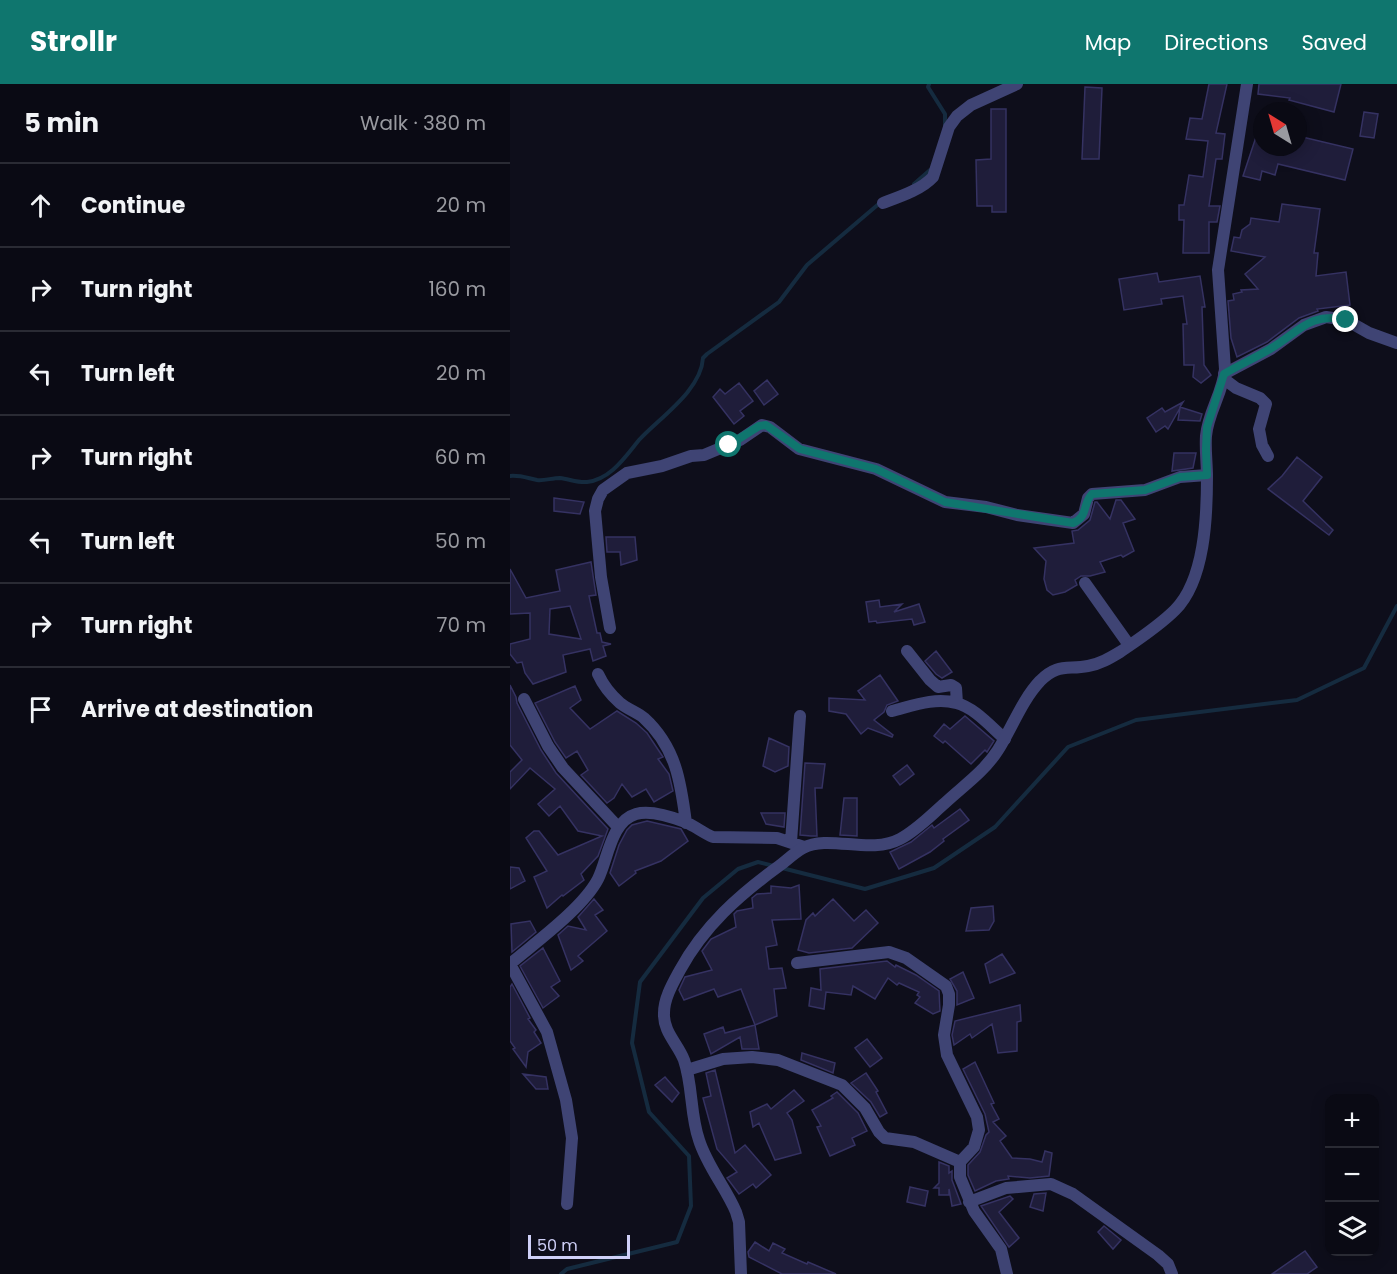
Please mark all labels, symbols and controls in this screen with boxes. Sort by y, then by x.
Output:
text: Strollr [30,22,117,61]
text: Map [1085,28,1131,57]
text: Directions [1164,28,1268,57]
text: Saved [1301,28,1367,57]
north arrow [1253,102,1307,156]
text: 5 min [24,105,99,141]
text: Walk · 380 m [360,109,486,137]
icon: ahead [24,189,57,222]
text: Continue [81,190,185,221]
text: 20 m [436,191,486,219]
icon: right [24,273,57,306]
text: Turn right [81,274,192,305]
text: 160 m [428,275,486,303]
route end [1332,306,1358,332]
icon: left [24,357,57,390]
text: Turn left [81,358,175,389]
text: 20 m [436,359,486,387]
route start [715,431,741,457]
icon: right [24,441,57,474]
text: Turn right [81,442,192,473]
text: 60 m [435,443,486,471]
icon: left [24,525,57,558]
text: Turn left [81,526,175,557]
text: 50 m [435,527,486,555]
icon: right [24,609,57,642]
text: Turn right [81,610,192,641]
text: 70 m [437,611,486,639]
icon: arrive [24,693,57,726]
text: Arrive at destination [81,694,313,725]
map controls [1325,1094,1379,1256]
button: + [1325,1094,1379,1148]
button: − [1325,1148,1379,1202]
button: layers [1325,1202,1379,1256]
scale bar [528,1232,630,1260]
text: 50 m [537,1234,578,1257]

